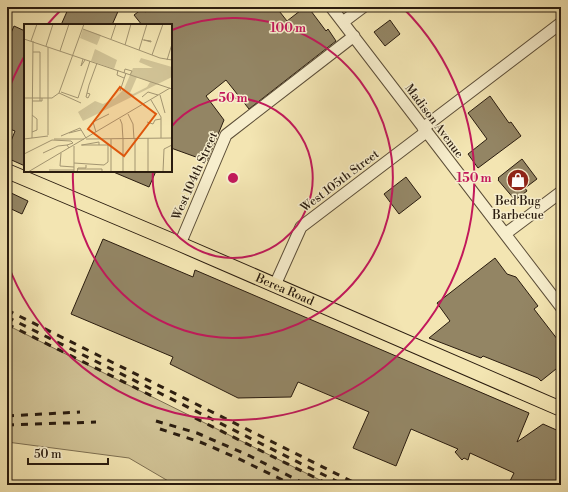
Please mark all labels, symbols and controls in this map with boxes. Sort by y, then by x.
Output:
text: 100 m [270,21,306,36]
inset map [24,24,172,172]
street label: Madison Avenue [401,81,467,161]
text: 50 m [218,91,248,106]
street label: West 104th Street [168,129,221,223]
street label: West 105th Street [297,146,383,216]
shop icon: Bed Bug Barbecue [505,167,531,193]
centre of rings [226,171,240,185]
text: 150 m [457,171,491,186]
place label: Bed Bug Barbecue [491,194,544,223]
street label: Berea Road [252,270,316,309]
scale bar [28,440,108,466]
text: 50 m [34,447,62,462]

